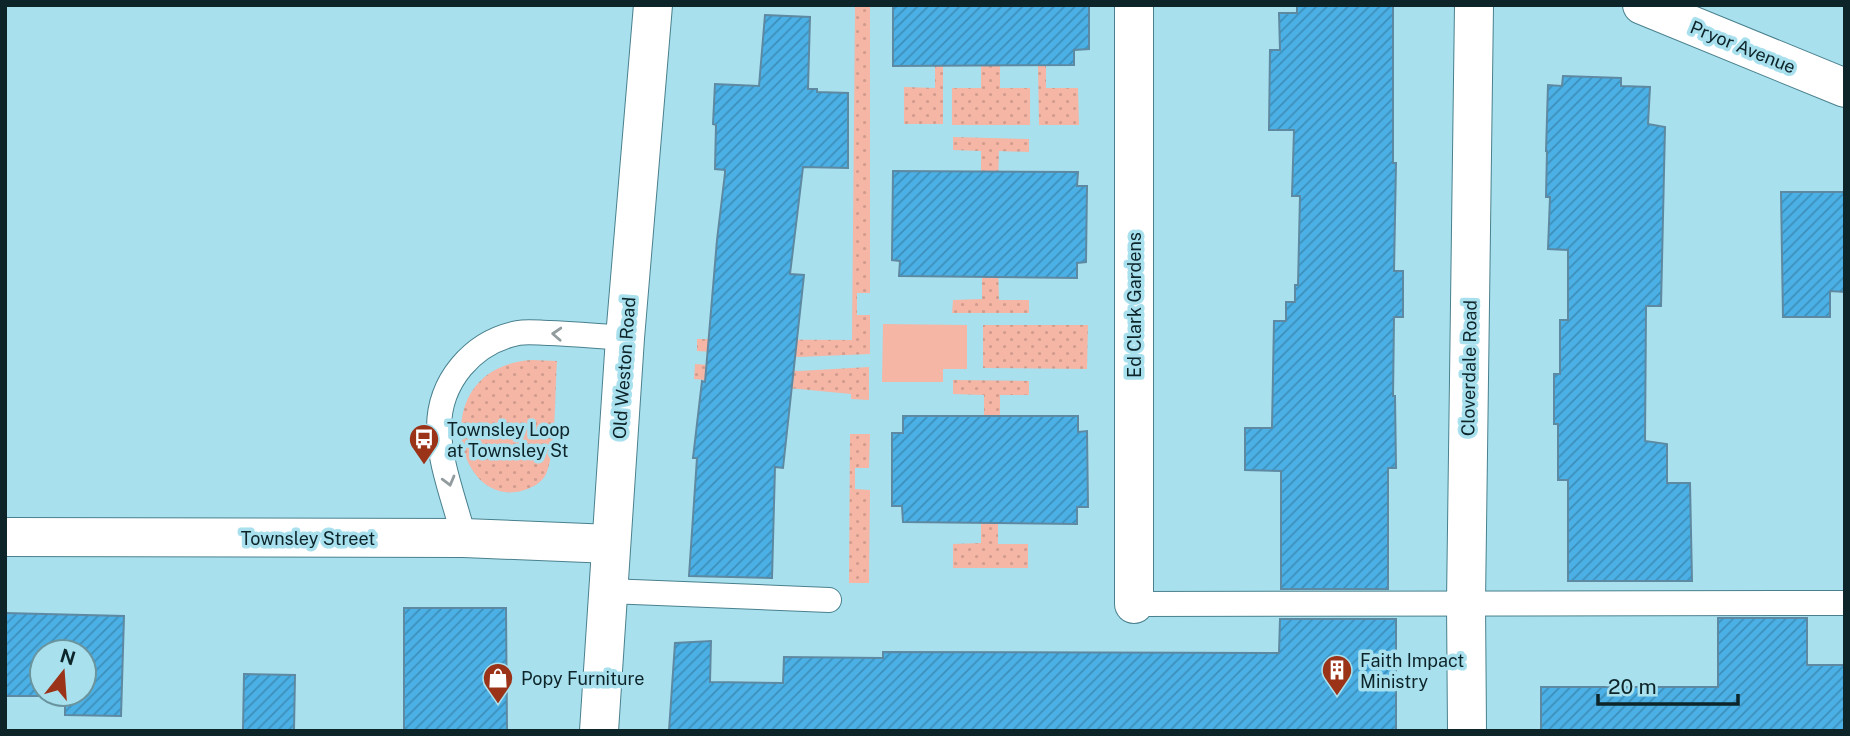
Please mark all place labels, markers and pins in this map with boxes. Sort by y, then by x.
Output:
place label: Townsley Loop at Townsley St [447,419,570,461]
bus stop icon: Townsley Loop at Townsley St [407,422,441,466]
place label: Faith Impact Ministry [1360,650,1464,692]
building icon: Faith Impact Ministry [1320,653,1354,697]
shop icon: Popy Furniture [481,661,515,705]
place label: Popy Furniture [521,668,645,689]

